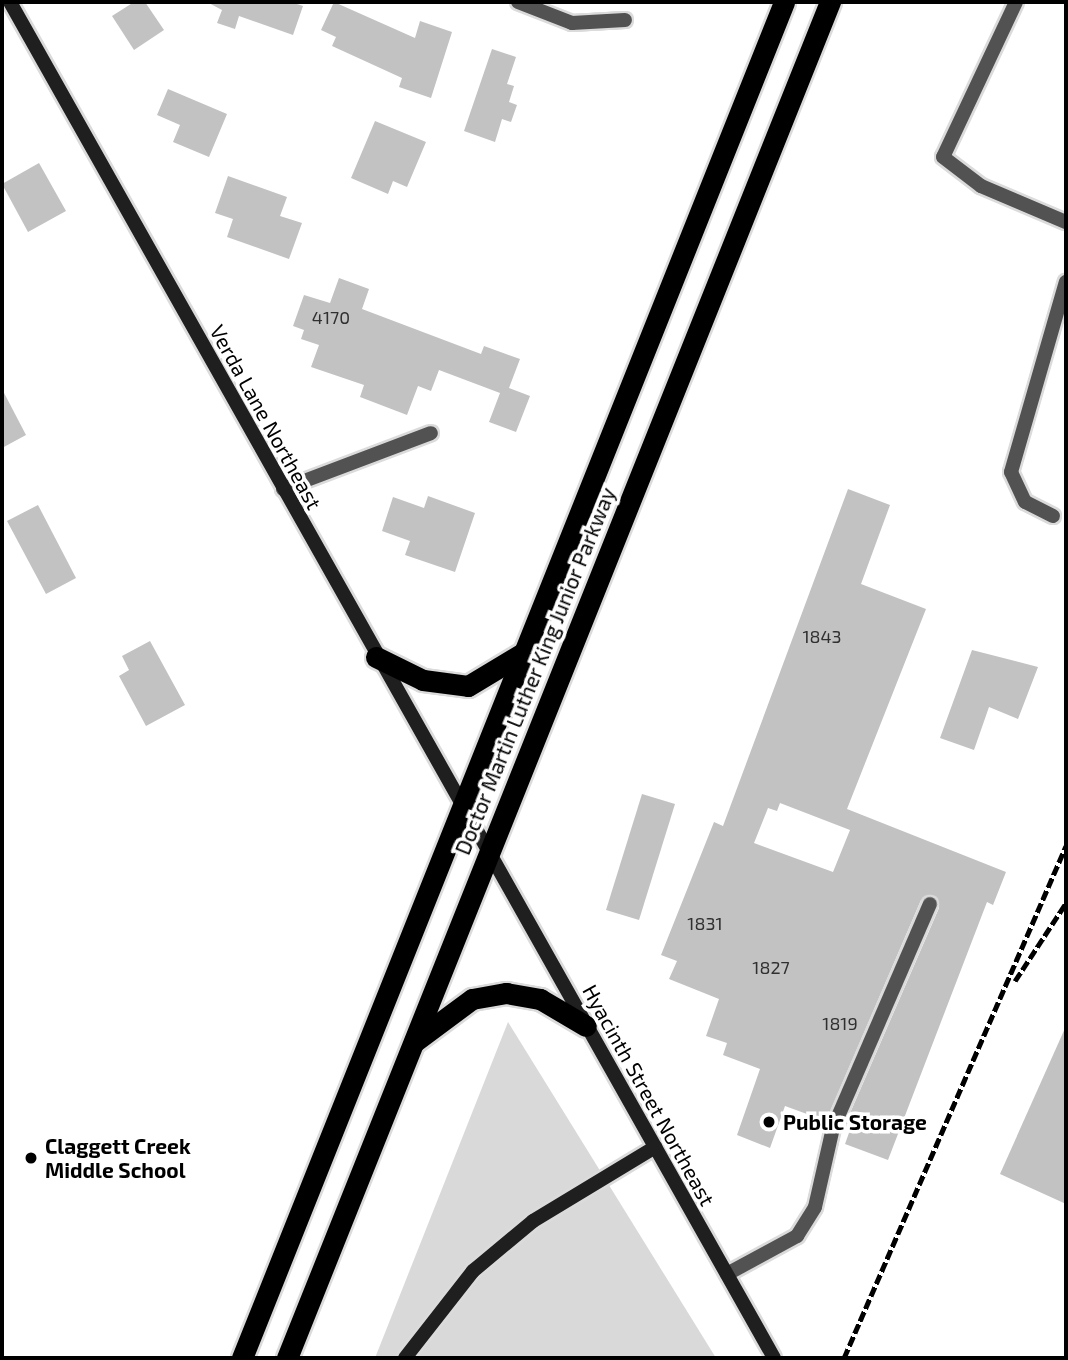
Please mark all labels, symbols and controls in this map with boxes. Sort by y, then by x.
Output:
house number: 4170 [312,306,350,328]
street label: Verda Lane Northeast [205,320,327,514]
street label: Doctor Martin Luther King Junior Parkway [449,483,621,859]
house number: 1843 [802,625,842,647]
house number: 1831 [687,912,723,934]
house number: 1827 [752,956,790,978]
street label: Hyacinth Street Northeast [578,980,720,1210]
house number: 1819 [822,1012,858,1034]
place label: Public Storage [783,1109,927,1135]
marker: Public Storage [761,1114,777,1130]
place label: Claggett Creek Middle School [45,1133,191,1183]
marker: Claggett Creek Middle School [23,1150,39,1166]

